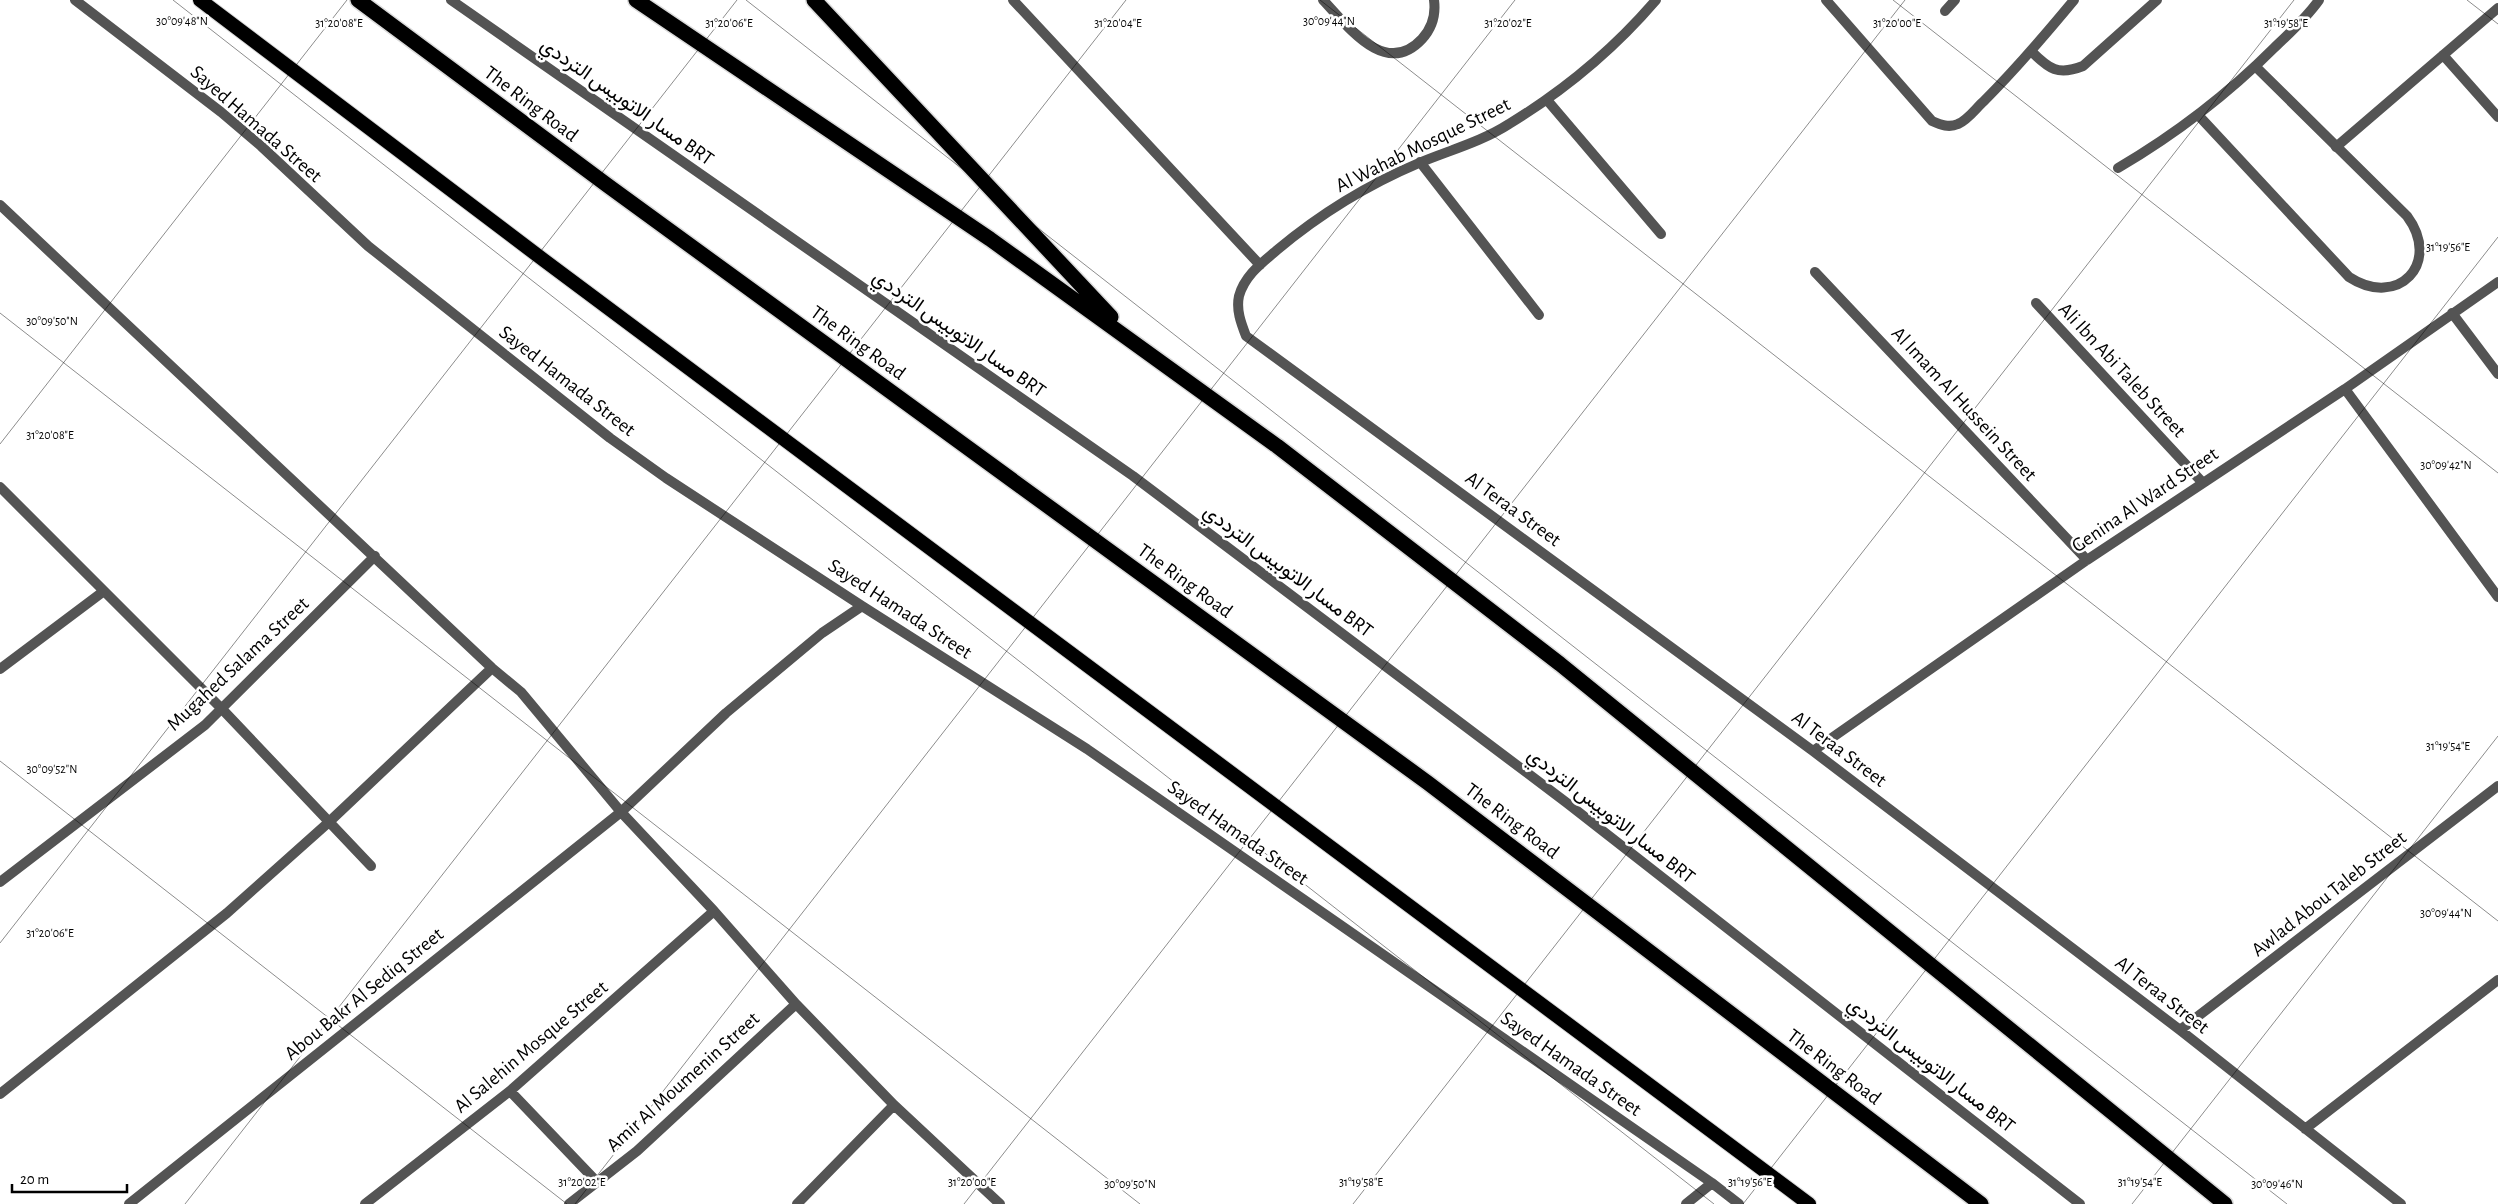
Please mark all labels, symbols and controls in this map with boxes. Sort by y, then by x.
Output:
text: 30°09'48"N [156,15,208,27]
text: 30°09'44"N [1303,15,1355,27]
text: 31°20'08"E [315,17,363,29]
text: 31°20'06"E [705,17,753,29]
text: 31°20'04"E [1094,17,1142,29]
text: 31°20'02"E [1484,17,1532,29]
text: 31°20'00"E [1873,17,1921,29]
text: 31°19'58"E [2264,17,2308,29]
street label: مسار الاتوبيس الترددي BRT [533,35,717,174]
street label: Sayed Hamada Street [187,62,326,187]
street label: The Ring Road [480,62,582,146]
street label: Al Wahab Mosque Street [1333,94,1514,196]
text: 31°19'56"E [2426,241,2470,253]
street label: مسار الاتوبيس الترددي BRT [865,267,1049,406]
street label: Ali Ibn Abi Taleb Street [2055,299,2190,442]
street label: The Ring Road [807,302,909,384]
text: 30°09'50"N [26,315,78,327]
street label: Sayed Hamada Street [495,322,639,441]
street label: Al Imam Al Hussein Street [1888,323,2041,485]
text: 31°20'08"E [26,429,74,441]
street label: Genina Al Ward Street [2068,443,2222,556]
text: 30°09'42"N [2420,459,2472,471]
street label: Al Teraa Street [1462,468,1565,551]
street label: مسار الاتوبيس الترددي BRT [1196,501,1377,646]
street label: The Ring Road [1134,540,1236,622]
street label: Sayed Hamada Street [825,555,976,663]
street label: Mugahed Salama Street [163,593,313,735]
street label: Al Teraa Street [1788,707,1890,791]
text: 31°19'54"E [2426,740,2470,752]
street label: مسار الاتوبيس الترددي BRT [1520,745,1699,892]
text: 30°09'52"N [27,763,77,775]
street label: Sayed Hamada Street [1164,777,1313,889]
street label: The Ring Road [1461,779,1563,863]
street label: Awlad Abou Taleb Street [2248,827,2411,960]
text: 30°09'44"N [2420,907,2472,919]
street label: Abou Bakr Al Sediq Street [281,924,448,1064]
text: 31°20'06"E [26,927,74,939]
street label: Al Teraa Street [2111,952,2213,1038]
street label: Al Salehin Mosque Street [450,977,612,1117]
street label: مسار الاتوبيس الترددي BRT [1840,994,2019,1141]
street label: Amir Al Moumenin Street [603,1008,764,1156]
street label: Sayed Hamada Street [1497,1008,1646,1120]
street label: The Ring Road [1783,1025,1885,1109]
scale bar [12,1162,128,1194]
text: 20 m [20,1172,49,1187]
text: 31°20'02"E [558,1176,606,1188]
text: 31°20'00"E [948,1176,996,1188]
text: 31°19'58"E [1339,1176,1383,1188]
text: 31°19'56"E [1728,1176,1772,1188]
text: 31°19'54"E [2118,1176,2162,1188]
text: 30°09'50"N [1104,1178,1156,1190]
text: 30°09'46"N [2251,1178,2303,1190]

